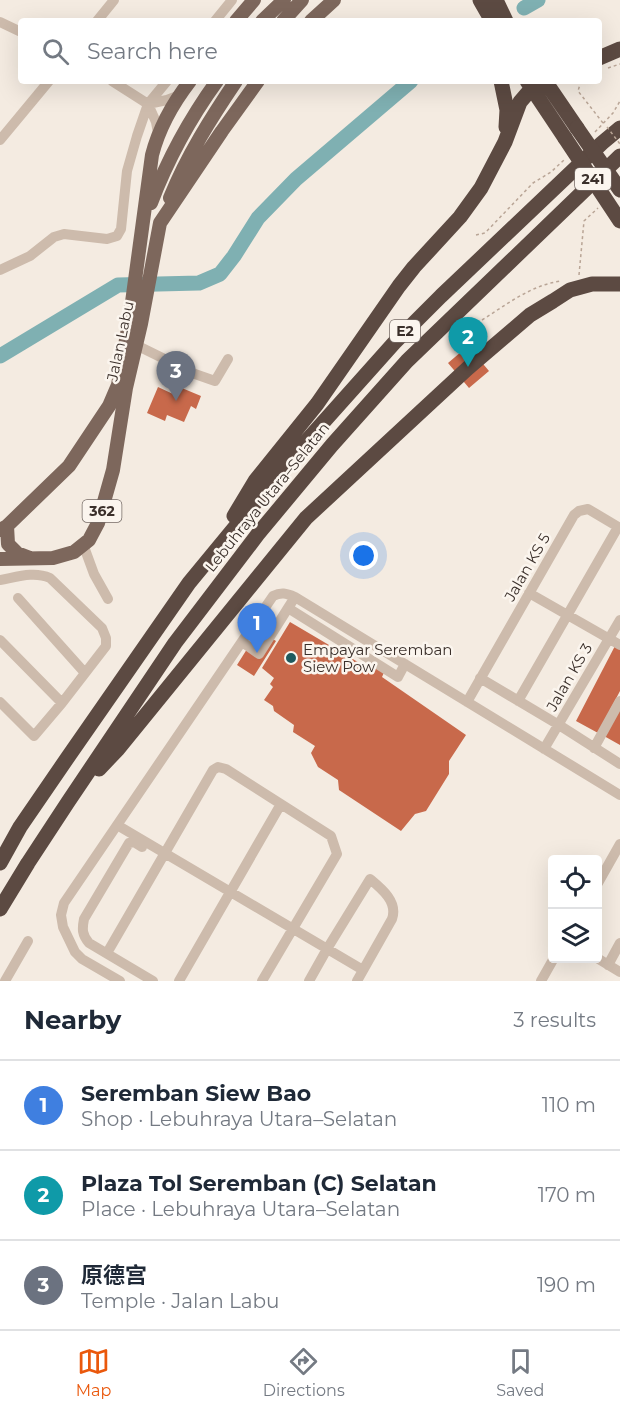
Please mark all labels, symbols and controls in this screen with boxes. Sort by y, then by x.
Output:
search box [18,18,602,84]
icon: search [39,35,72,68]
text: Search here [87,38,218,65]
road number: 241 [575,168,611,190]
street label: Jalan Labu [102,299,138,384]
pin: 2 [448,318,488,367]
road number: E2 [390,320,420,342]
pin: 3 [156,352,195,401]
street label: Lebuhraya Utara–Selatan [201,418,333,576]
road number: 362 [82,500,122,522]
street label: Jalan KS 5 [499,530,554,605]
your location [349,541,378,570]
pin: 1 [238,604,276,653]
place label: Empayar Seremban Siew Pow [303,640,452,676]
street label: Jalan KS 3 [541,640,596,715]
marker: Empayar Seremban Siew Pow [284,651,298,665]
map controls [548,855,602,963]
button: locate [548,855,602,909]
button: layers [548,909,602,963]
text: Nearby [24,1004,121,1036]
text: 3 results [513,1008,596,1032]
text: Seremban Siew Bao [81,1080,311,1107]
text: 1 [40,1093,47,1117]
text: 110 m [542,1093,596,1117]
text: Shop · Lebuhraya Utara–Selatan [81,1107,397,1131]
text: Plaza Tol Seremban (C) Selatan [81,1170,437,1197]
text: 2 [38,1183,49,1207]
text: 170 m [538,1183,596,1207]
text: Place · Lebuhraya Utara–Selatan [81,1197,400,1221]
text: 原德宫 [81,1262,147,1289]
text: 3 [38,1273,49,1297]
text: 190 m [537,1273,596,1297]
text: Temple · Jalan Labu [81,1289,280,1313]
tab: Map [76,1345,111,1400]
tab: Directions [263,1345,345,1400]
tab: Saved [496,1345,544,1400]

